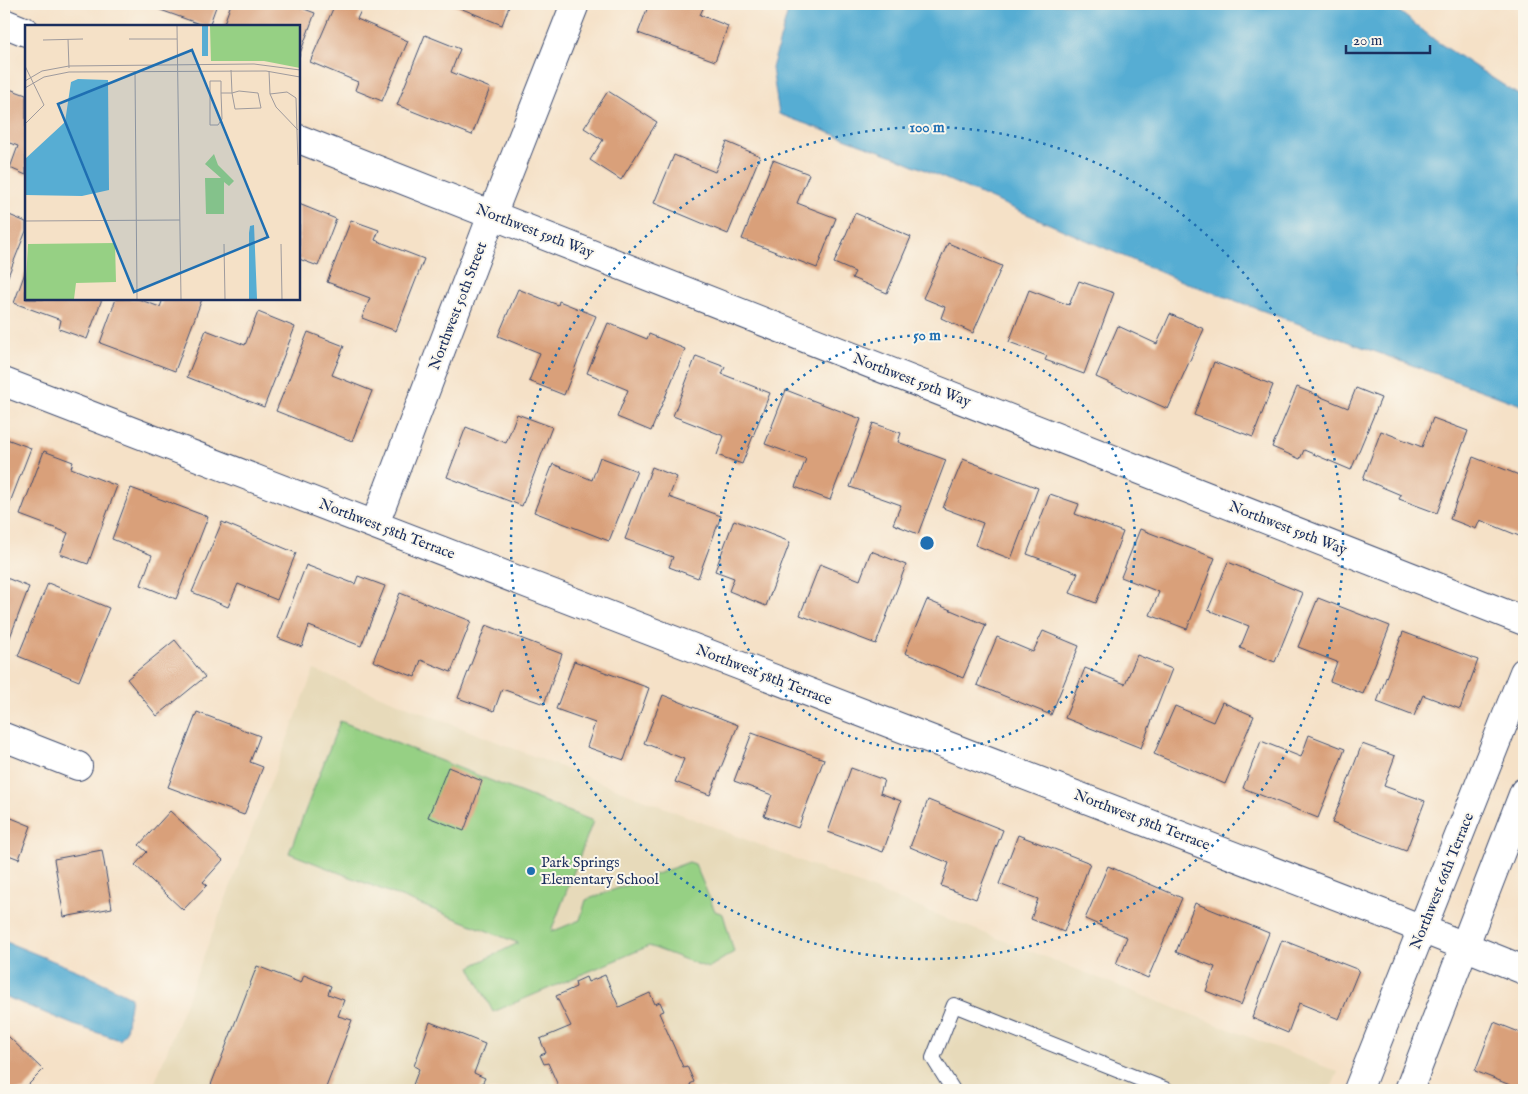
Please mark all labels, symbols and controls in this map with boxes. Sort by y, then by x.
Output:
scale bar [1346,22,1429,54]
inset map [25,25,300,300]
text: 20 m [1353,31,1383,50]
text: 100 m [909,118,945,137]
street label: Northwest 59th Way [473,200,597,262]
street label: Northwest 50th Street [425,239,491,373]
text: 50 m [913,326,941,345]
street label: Northwest 59th Way [850,349,974,411]
street label: Northwest 58th Terrace [316,494,458,564]
street label: Northwest 59th Way [1226,497,1350,559]
centre of rings [918,534,936,552]
street label: Northwest 58th Terrace [693,640,835,710]
street label: Northwest 58th Terrace [1071,785,1213,855]
street label: Northwest 66th Terrace [1406,810,1478,952]
place label: Park Springs Elementary School [541,853,660,889]
marker: Park Springs Elementary School [525,865,537,877]

